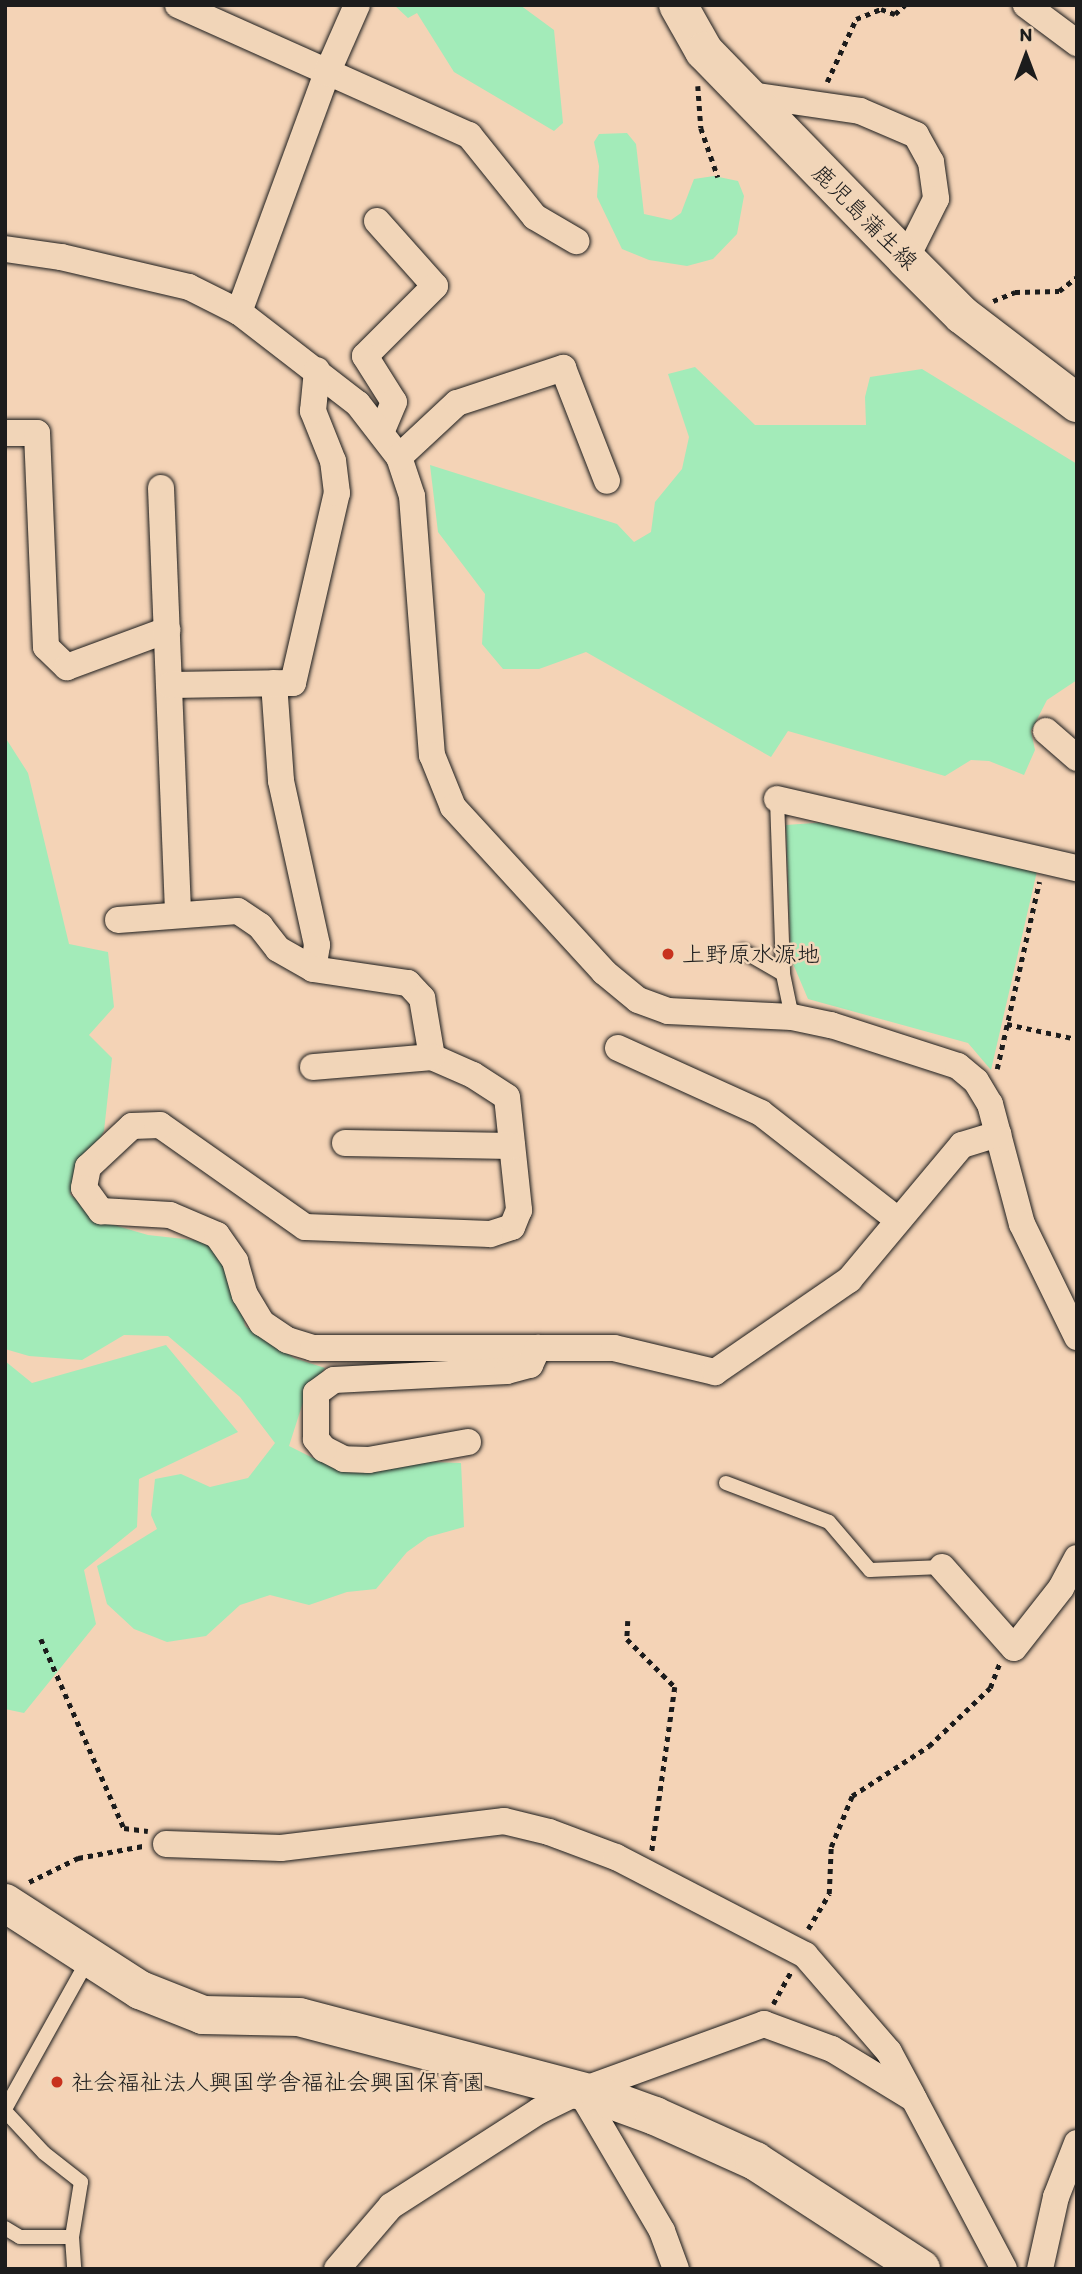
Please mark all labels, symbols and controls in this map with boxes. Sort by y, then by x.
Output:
north arrow [991,21,1061,91]
text: N [1020,23,1032,46]
street label: 鹿児島蒲生線 [806,158,924,276]
place label: 上野原水源地 [682,940,820,968]
marker: 上野原水源地 [660,946,676,962]
place label: 社会福祉法人興国学舎福祉会興国保育園 [71,2068,485,2096]
marker: 社会福祉法人興国学舎福祉会興国保育園 [49,2074,65,2090]

